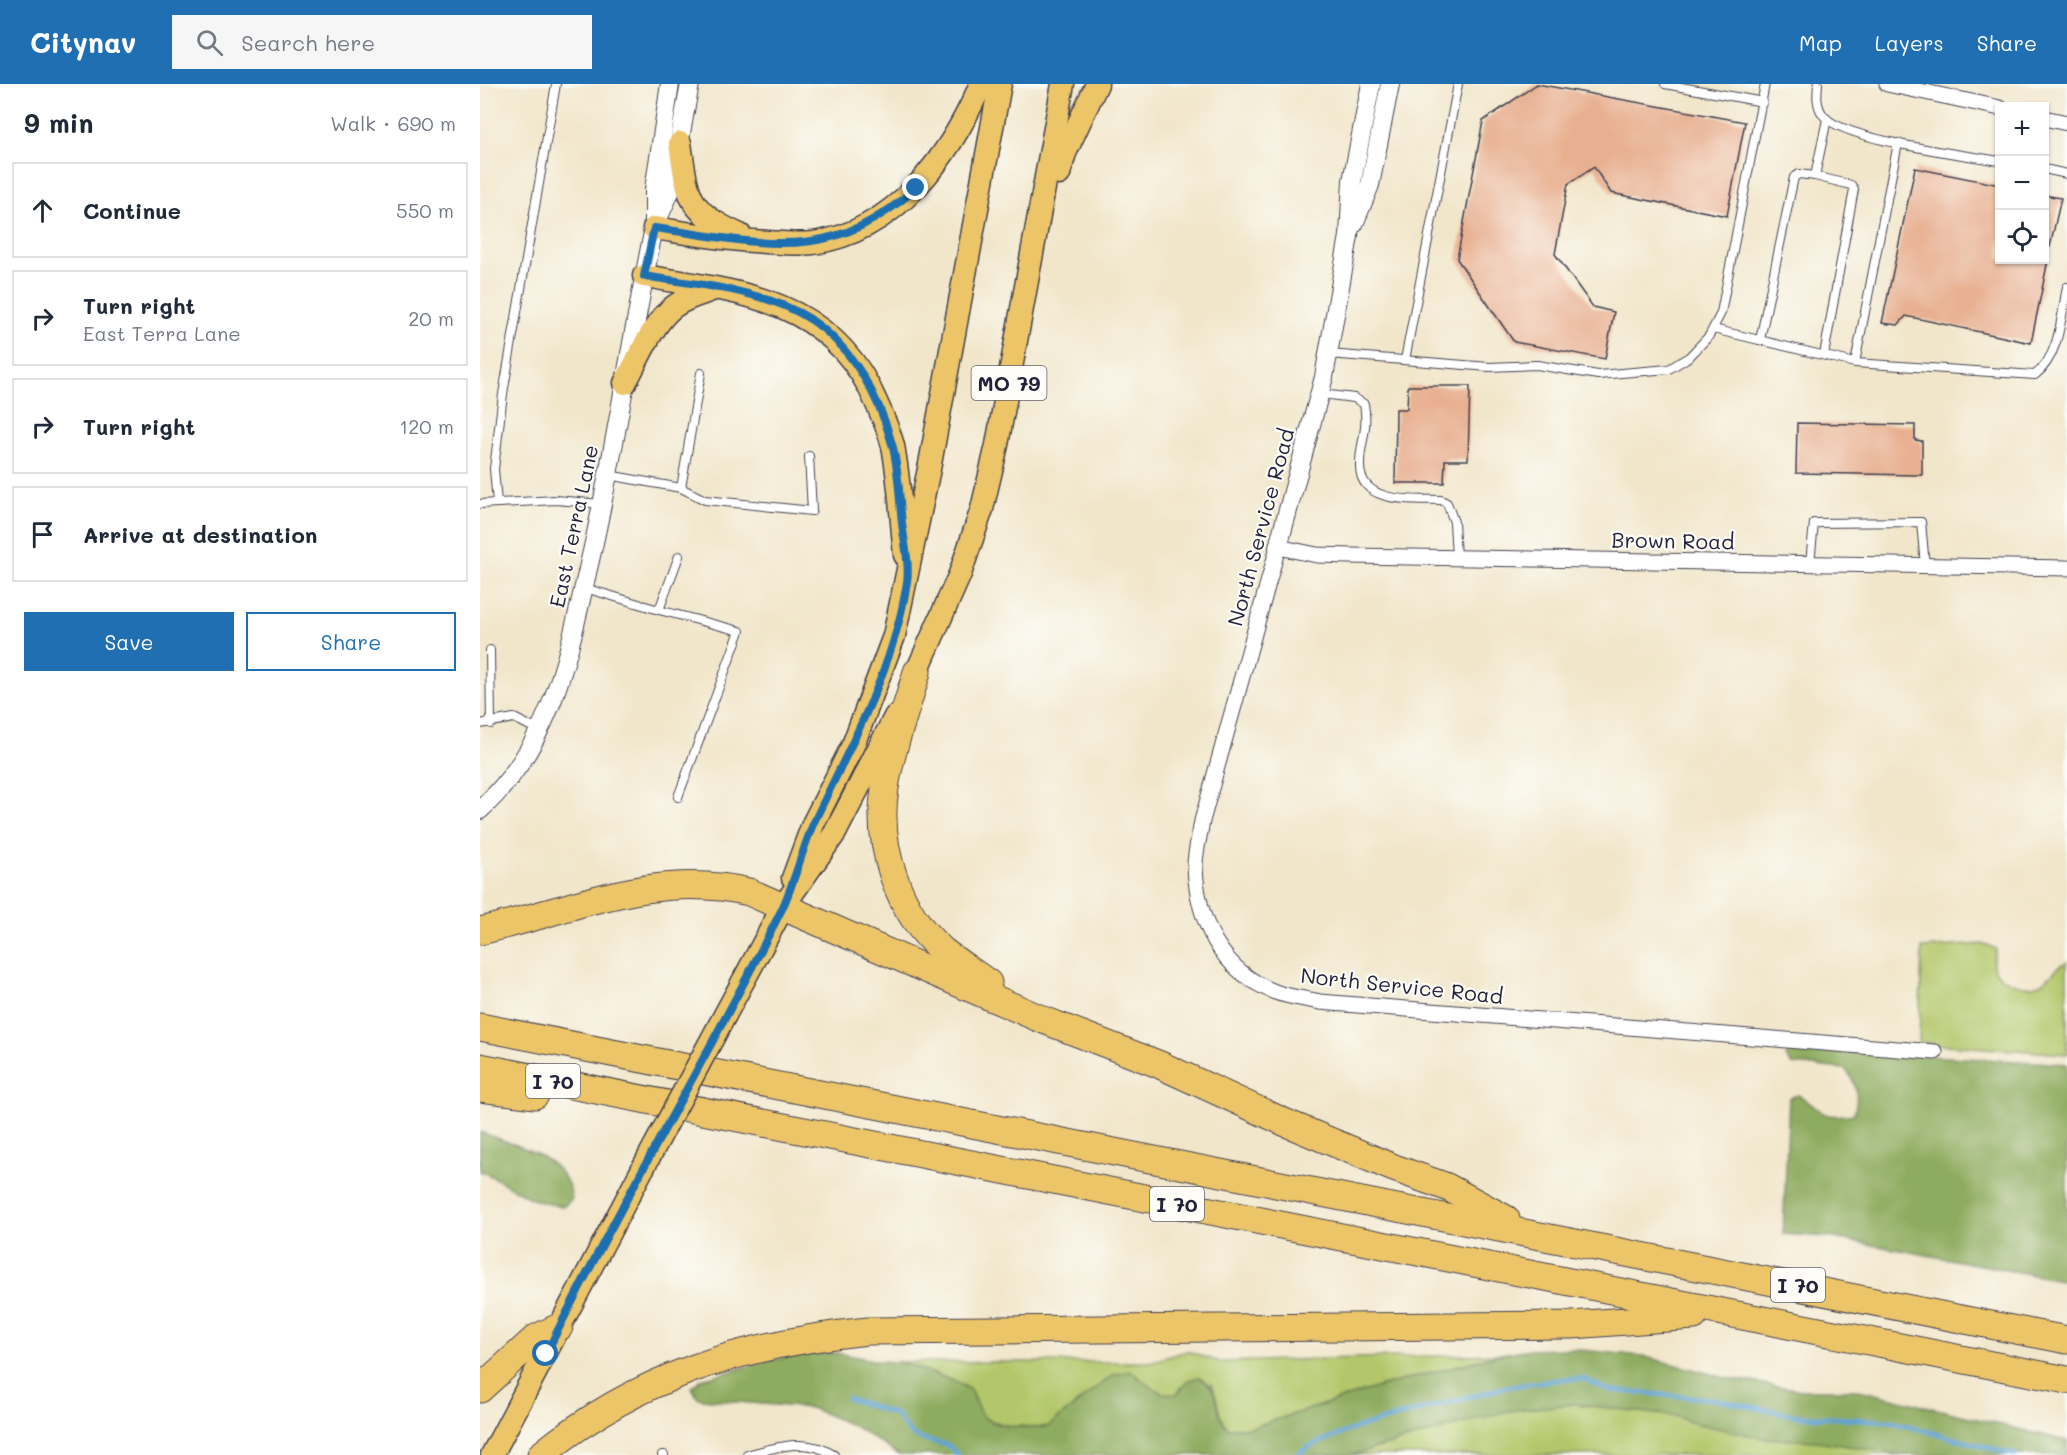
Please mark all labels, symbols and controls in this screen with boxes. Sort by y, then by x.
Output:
search box [172,15,592,69]
text: Citynav [30,24,136,60]
icon: search [193,26,226,59]
text: Search here [241,28,375,57]
text: Map [1799,29,1842,56]
text: Layers [1875,29,1944,56]
text: Share [1977,29,2037,56]
map controls [1995,102,2049,264]
button: + [1995,102,2049,156]
text: 9 min [24,106,93,140]
text: Walk · 690 m [330,110,456,136]
button: − [1995,156,2049,210]
route end [902,174,928,200]
icon: ahead [26,194,59,227]
text: Continue [83,196,181,225]
text: 550 m [396,197,454,223]
button: locate [1995,210,2049,264]
text: Turn right [83,291,195,320]
icon: right [26,302,59,335]
text: 20 m [408,305,454,331]
text: East Terra Lane [83,320,241,346]
road number: MO 79 [972,366,1046,400]
icon: right [26,410,59,443]
text: Turn right [83,412,195,441]
text: 120 m [399,413,454,439]
street label: North Service Road [1221,425,1299,629]
street label: East Terra Lane [543,442,603,610]
icon: arrive [26,518,59,551]
text: Arrive at destination [83,520,318,549]
street label: Brown Road [1611,525,1735,555]
button: Save [24,612,234,671]
button: Share [246,612,456,671]
street label: North Service Road [1299,961,1505,1009]
road number: I 70 [526,1064,580,1098]
road number: I 70 [1150,1187,1204,1221]
road number: I 70 [1771,1268,1825,1302]
route start [532,1340,558,1366]

